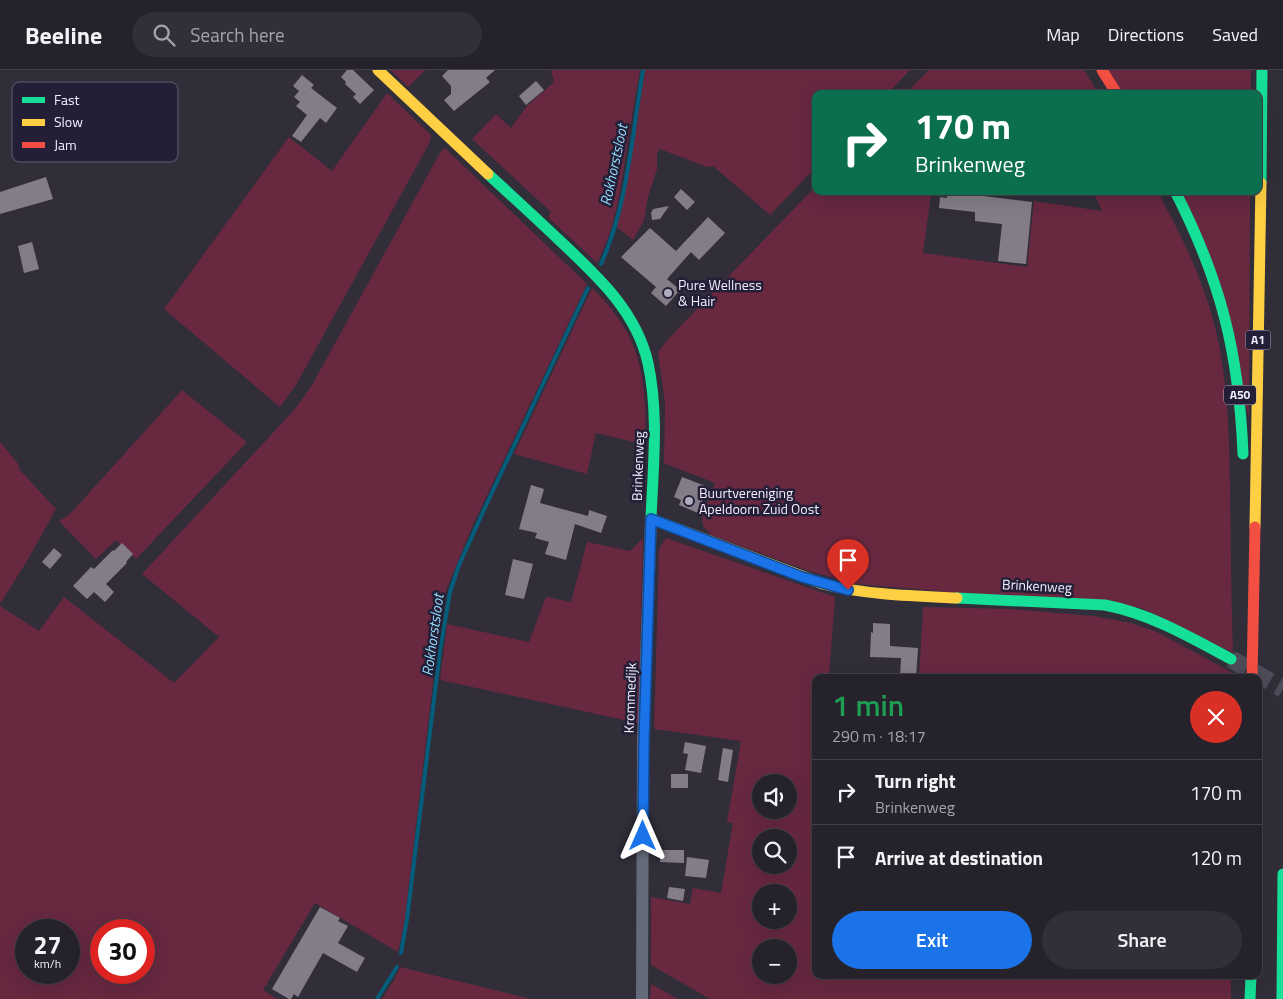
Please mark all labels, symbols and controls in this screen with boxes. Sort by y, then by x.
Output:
search box [132,12,482,57]
text: Beeline [25,17,102,53]
text: Search here [190,20,285,49]
icon: search [150,21,178,49]
text: Map [1046,21,1080,48]
text: Directions [1108,21,1184,48]
text: Saved [1212,21,1258,48]
legend [12,82,178,162]
text: Fast [54,89,79,110]
text: 170 m [915,99,1011,153]
icon: right [832,110,897,175]
text: Slow [54,111,83,132]
water label: Rokhorstsloot [594,120,634,208]
text: Jam [54,134,77,155]
text: Brinkenweg [915,147,1025,181]
place label: Pure Wellness & Hair [678,274,762,311]
marker: Pure Wellness & Hair [662,287,674,299]
road number: A1 [1246,330,1270,350]
road number: A50 [1224,386,1256,404]
street label: Brinkenweg [626,431,649,501]
place label: Buurtvereniging Apeldoorn Zuid Oost [699,482,819,519]
marker: Buurtvereniging Apeldoorn Zuid Oost [683,495,695,507]
pin [827,539,869,590]
icon: arrive [834,546,862,574]
street label: Brinkenweg [1002,573,1073,598]
water label: Rokhorstsloot [415,590,450,677]
street label: Krommedijk [618,662,641,734]
text: 1 min [832,682,904,728]
button: close [1190,691,1242,743]
text: 290 m · 18:17 [832,724,926,748]
text: Turn right [875,766,956,795]
map controls [752,774,797,984]
button: sound [752,774,797,819]
icon: right [832,778,860,806]
text: 170 m [1190,778,1242,807]
text: Brinkenweg [875,795,955,819]
position arrow [616,809,668,861]
button: search [752,829,797,874]
icon: arrive [832,843,860,871]
text: Arrive at destination [875,843,1043,872]
text: 120 m [1190,843,1242,872]
button: + [752,884,797,929]
button: Exit [832,911,1032,969]
button: Share [1042,911,1242,969]
speed limit sign: 30 [90,919,155,984]
text: 27 [33,926,62,964]
button: − [752,939,797,984]
text: km/h [34,954,61,973]

